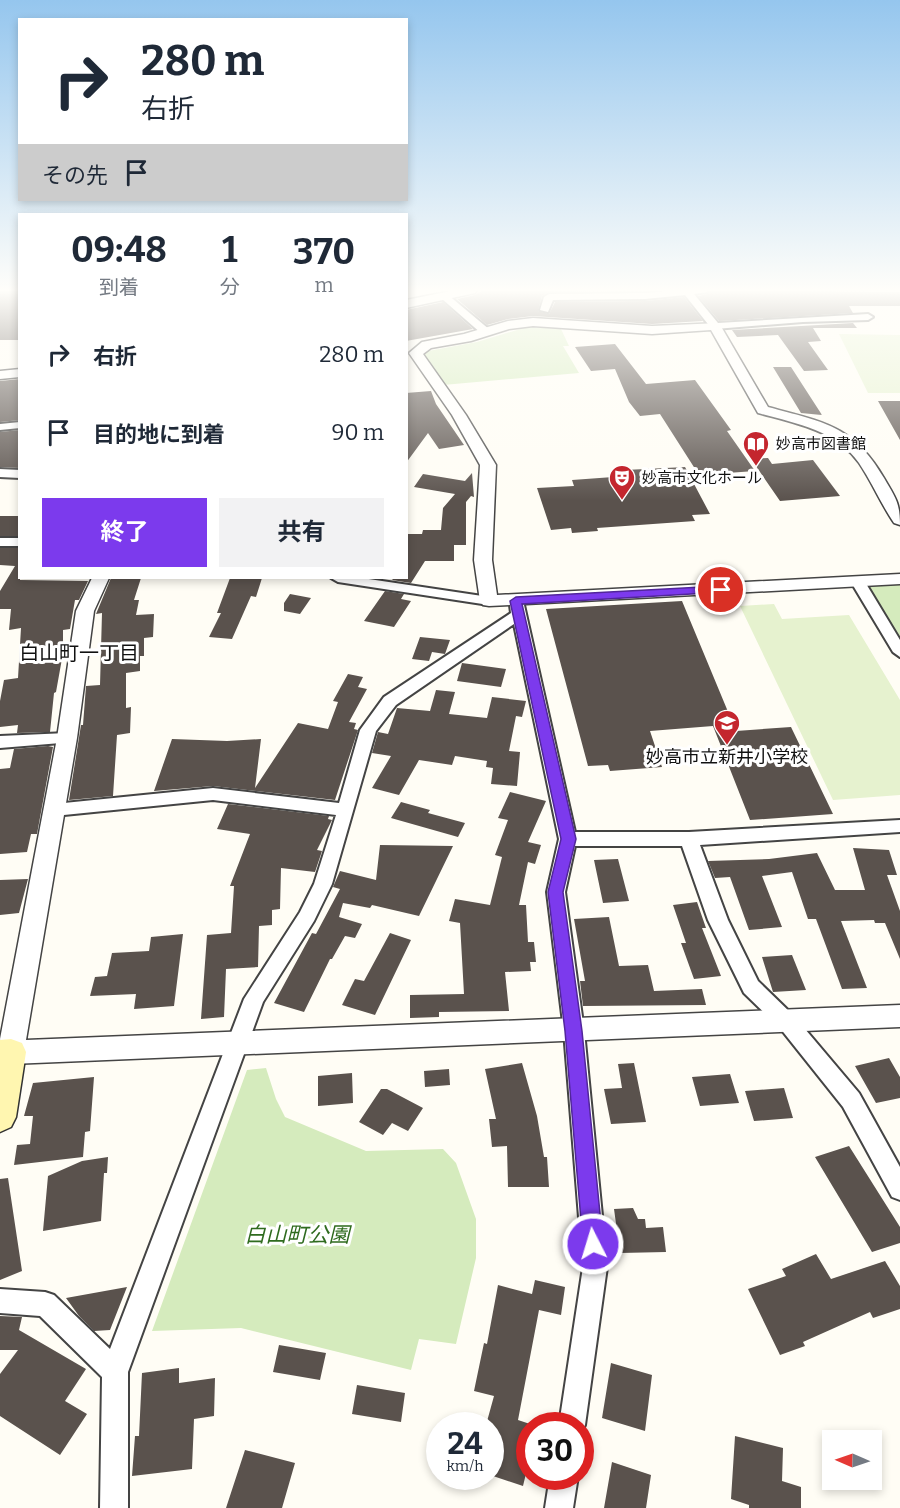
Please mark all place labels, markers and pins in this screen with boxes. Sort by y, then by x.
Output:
library icon: 妙高市図書館 [741,429,771,467]
place label: 妙高市図書館 [776,435,866,453]
theatre icon: 妙高市文化ホール [607,463,637,501]
place label: 妙高市文化ホール [642,469,762,487]
pin [695,564,746,615]
school or university icon: 妙高市立新井小学校 [712,708,742,746]
place label: 妙高市立新井小学校 [646,746,808,768]

